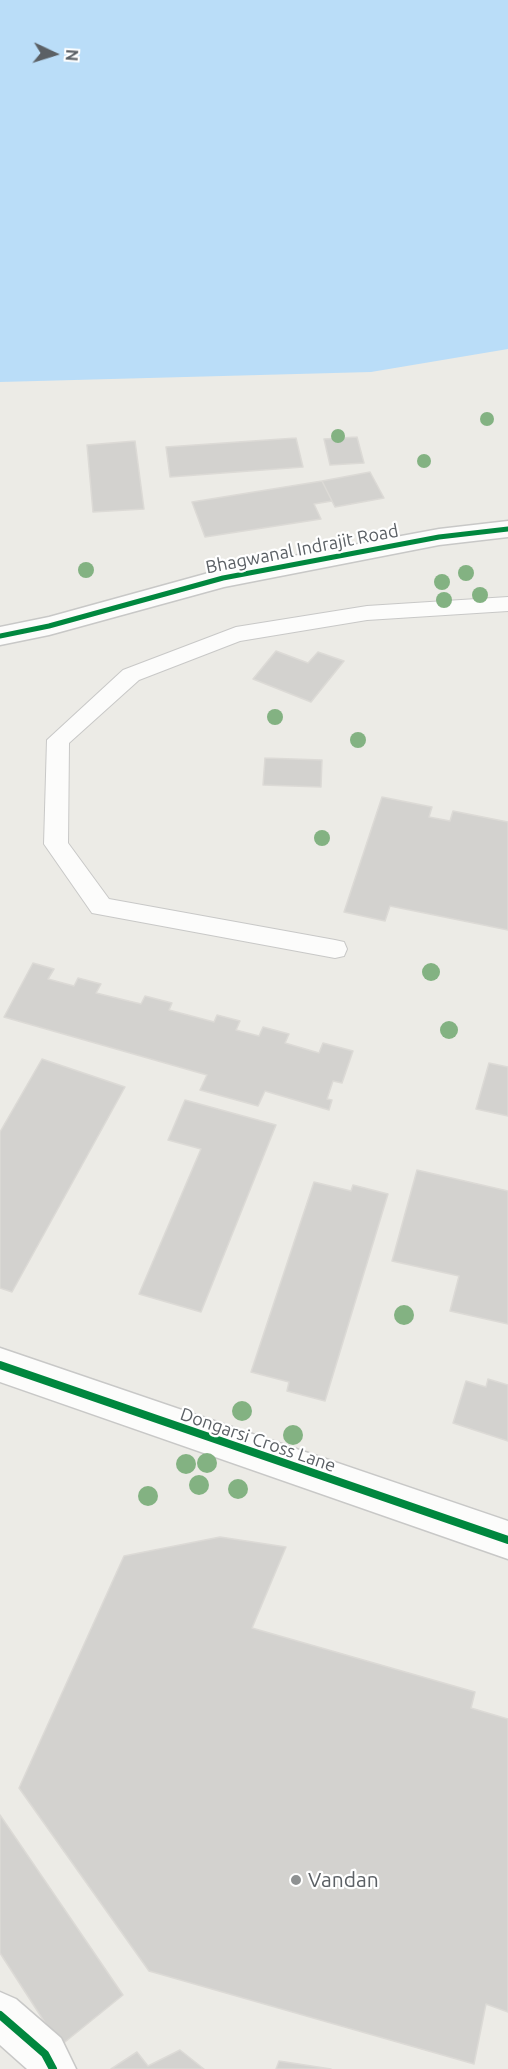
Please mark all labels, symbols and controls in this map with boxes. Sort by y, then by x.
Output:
north arrow [24,24,84,84]
text: N [63,49,81,62]
street label: Bhagwanal Indrajit Road [204,520,400,578]
street label: Dongarsi Cross Lane [177,1403,339,1477]
place label: Vandan [308,1867,379,1893]
marker: Vandan [289,1873,303,1887]

